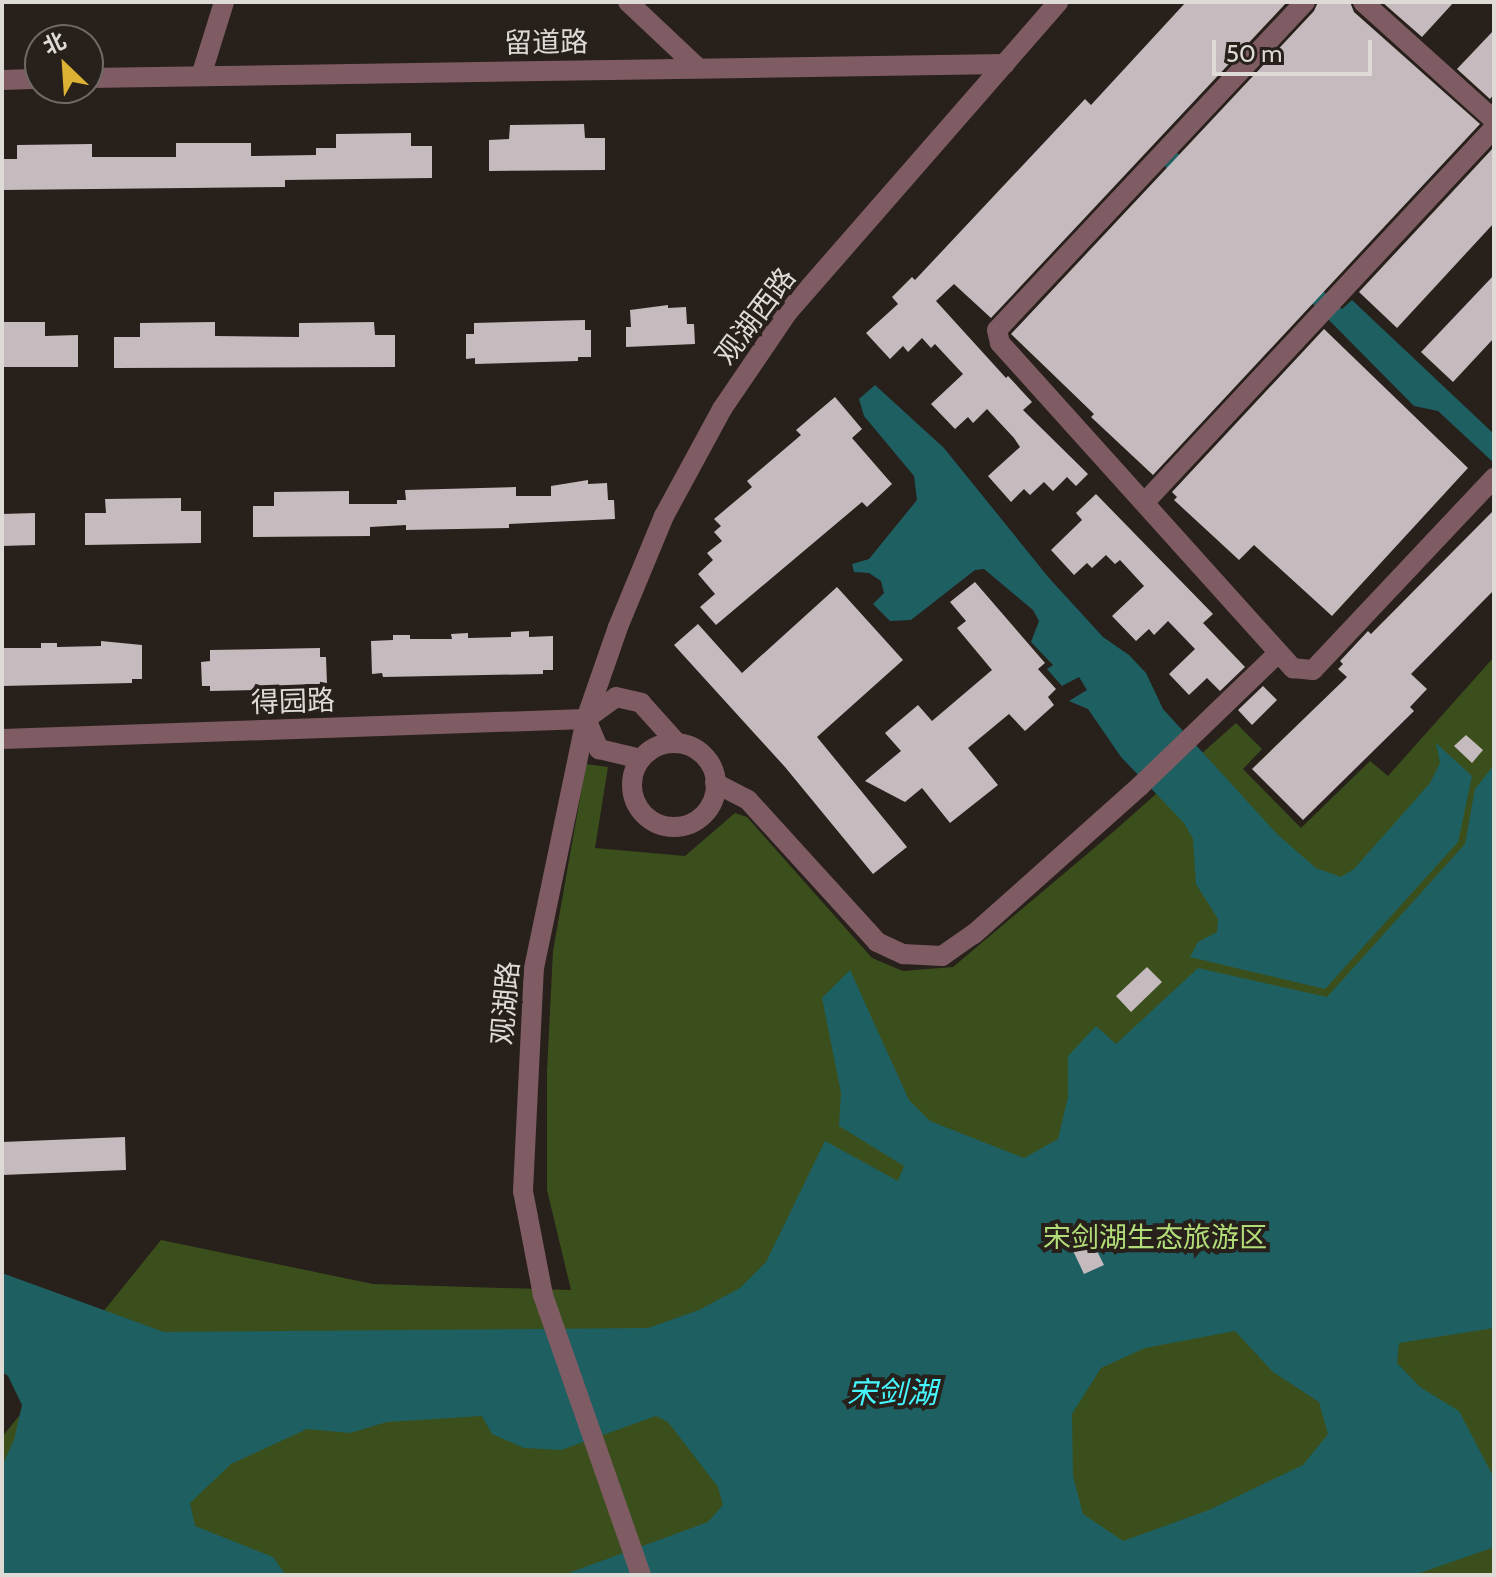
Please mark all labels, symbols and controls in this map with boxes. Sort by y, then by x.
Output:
north arrow [24,24,104,104]
street label: 留道路 [504,24,588,60]
scale bar [1216,24,1376,74]
text: 北 [39,27,70,60]
text: 50 m [1226,39,1282,68]
street label: 观湖西路 [708,261,802,371]
street label: 得园路 [250,683,336,719]
street label: 观湖路 [485,960,525,1046]
park label: 宋剑湖生态旅游区 [1043,1220,1267,1254]
water label: 宋剑湖 [847,1375,937,1411]

